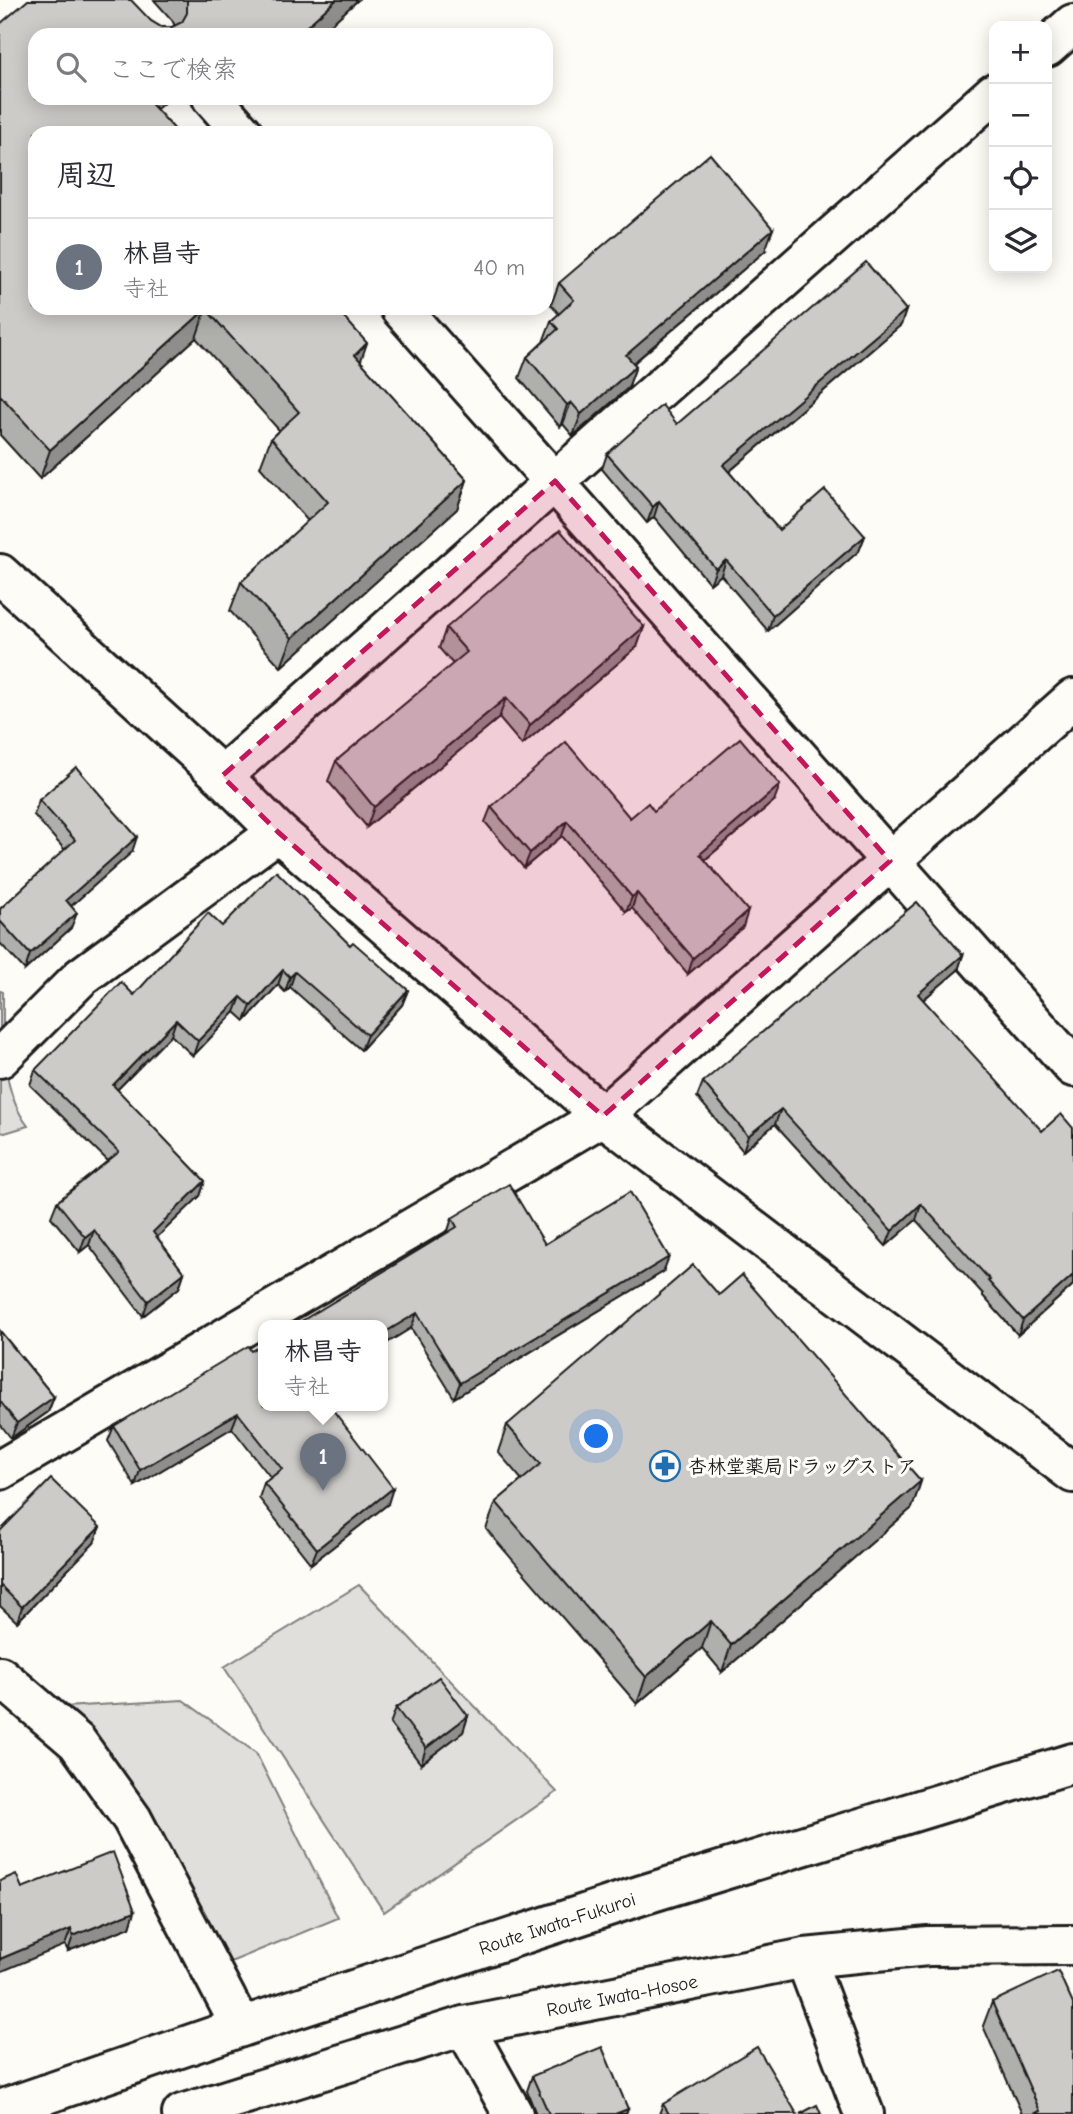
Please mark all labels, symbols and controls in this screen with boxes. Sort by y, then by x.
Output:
map controls [989,21,1052,273]
button: + [989,21,1052,84]
search box [28,28,553,105]
icon: search [52,48,90,86]
text: ここで検索 [108,55,238,85]
button: − [989,84,1052,147]
button: locate [989,147,1052,210]
text: 周辺 [56,158,116,193]
button: layers [989,210,1052,273]
text: 林昌寺 [123,239,201,269]
text: 1 [74,254,84,281]
text: 40 m [473,254,525,281]
text: 寺社 [123,275,169,302]
popup [258,1320,388,1411]
text: 林昌寺 [284,1337,362,1367]
text: 寺社 [284,1373,330,1400]
your location [579,1419,613,1453]
pin: 1 [300,1433,346,1491]
pharmacy icon: 杏林堂薬局ドラッグストア [648,1449,682,1483]
place label: 杏林堂薬局ドラッグストア [688,1456,916,1478]
street label: Route Iwata-Fukuroi [476,1888,638,1960]
street label: Route Iwata-Hosoe [545,1971,700,2021]

